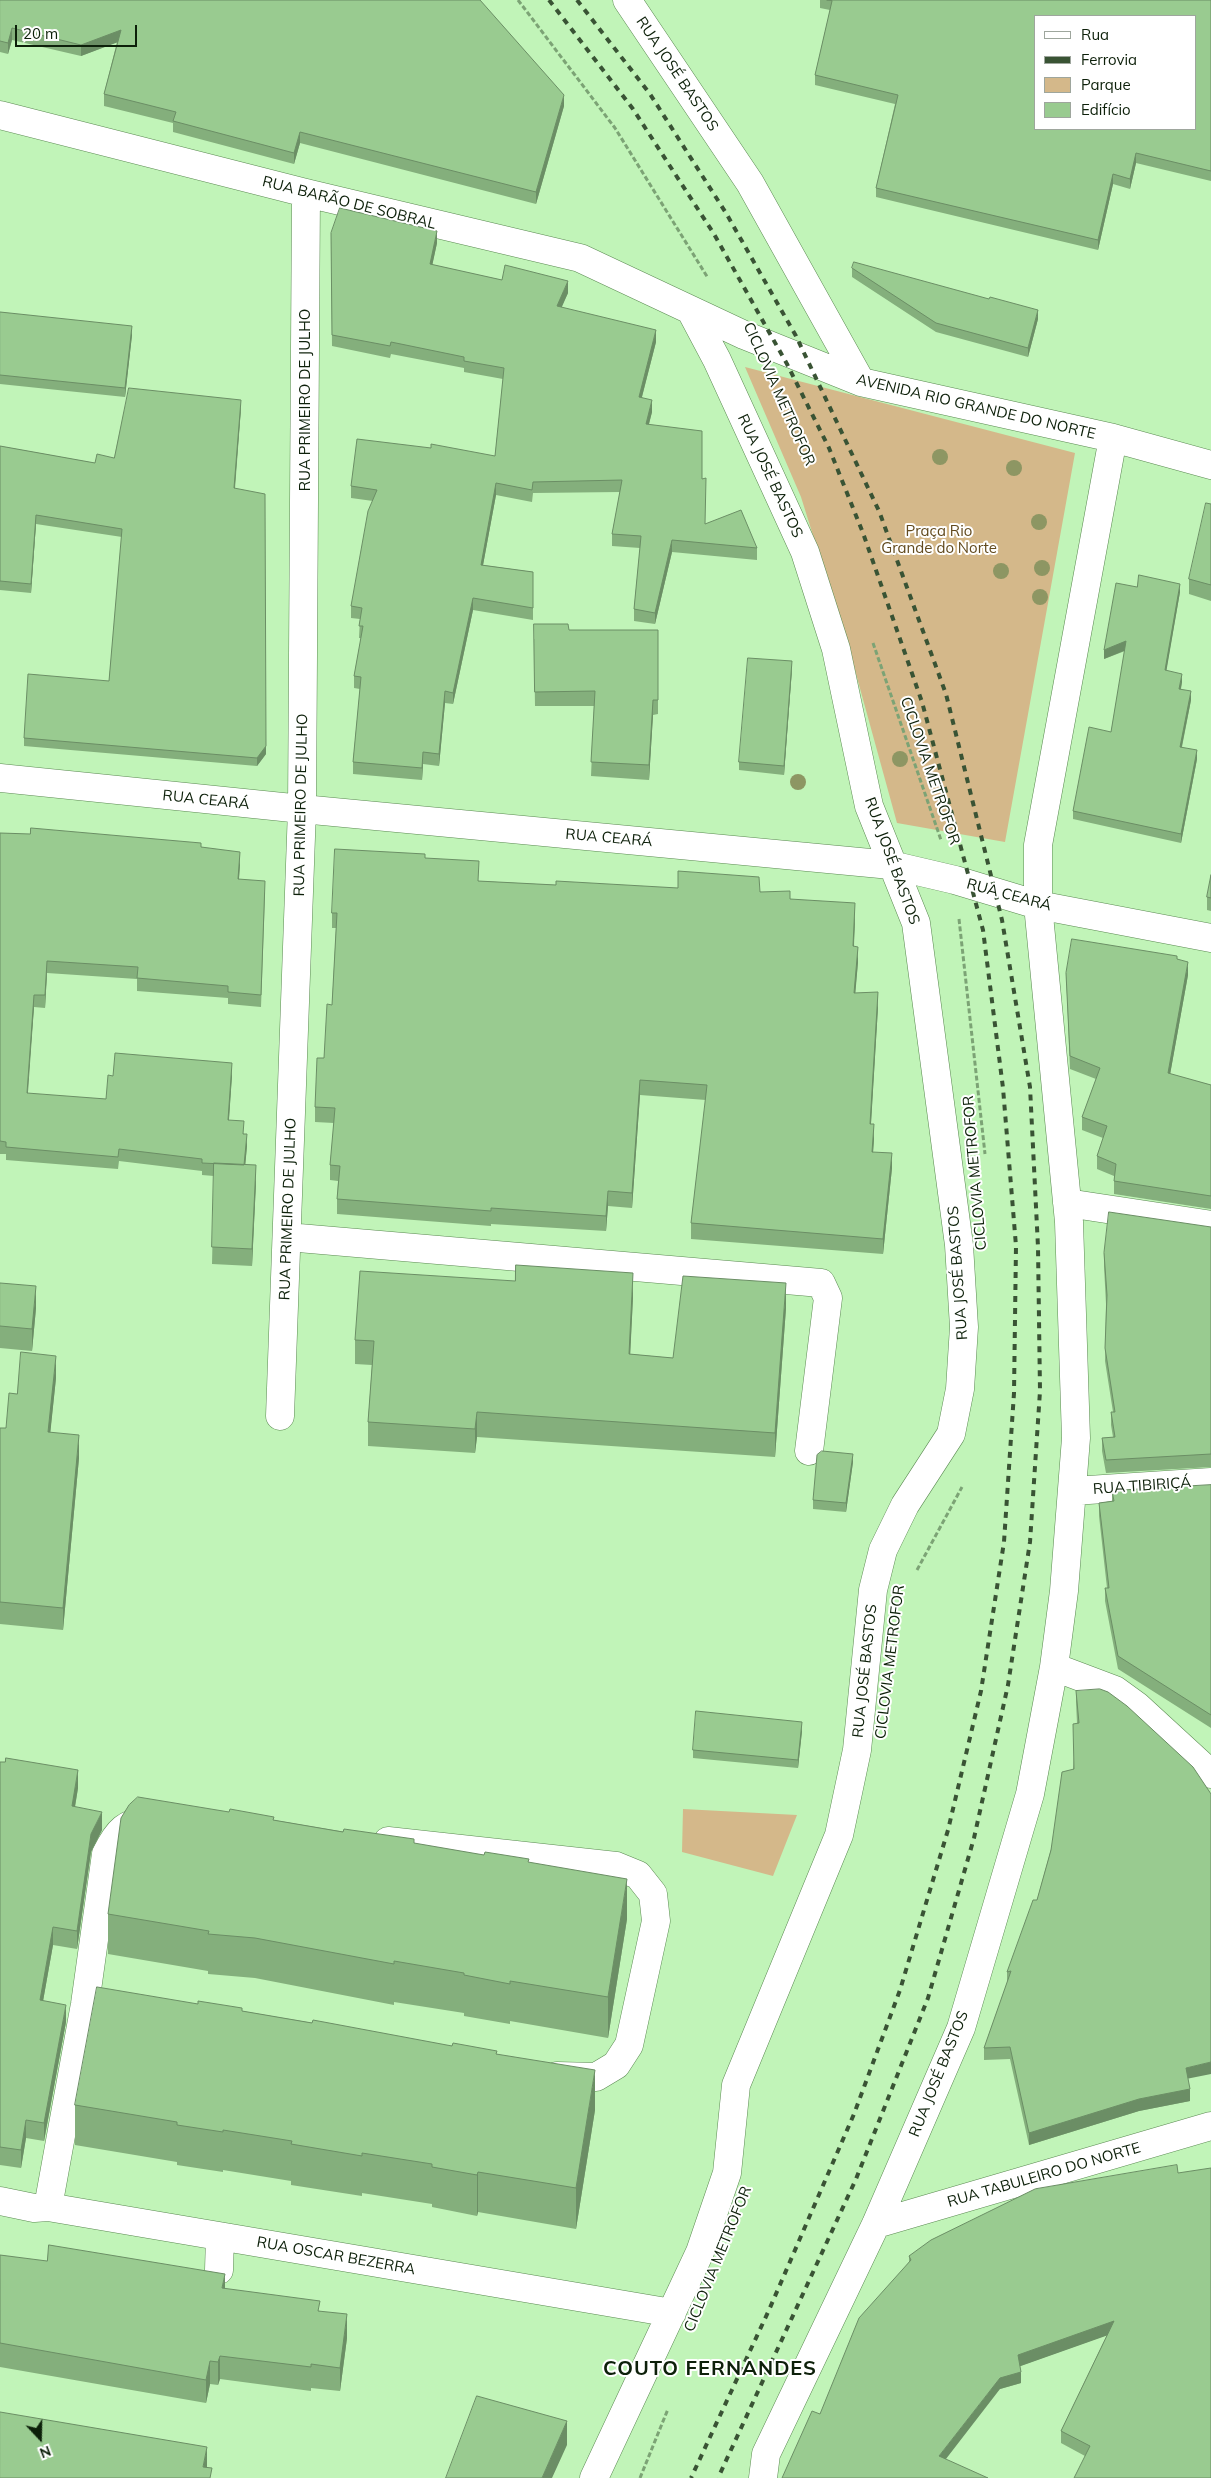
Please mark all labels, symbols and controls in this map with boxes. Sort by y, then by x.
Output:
street label: RUA JOSÉ BASTOS [632,13,722,135]
scale bar [18,15,140,47]
legend [1034,15,1196,130]
text: 20 m [23,24,58,43]
text: Rua [1081,25,1109,44]
text: Ferrovia [1081,50,1137,69]
text: Parque [1081,75,1131,94]
text: Edifício [1081,100,1131,119]
street label: RUA BARÃO DE SOBRAL [260,173,438,233]
street label: RUA PRIMEIRO DE JULHO [296,309,314,491]
street label: CICLOVIA METROFOR [739,319,819,469]
street label: AVENIDA RIO GRANDE DO NORTE [855,371,1097,443]
street label: RUA JOSÉ BASTOS [733,411,807,541]
park label: Praça Rio Grande do Norte [881,522,997,557]
street label: CICLOVIA METROFOR [896,695,964,847]
street label: RUA PRIMEIRO DE JULHO [290,714,312,896]
street label: RUA CEARÁ [162,786,250,814]
street label: RUA JOSÉ BASTOS [861,795,923,927]
street label: RUA CEARÁ [565,825,653,851]
street label: RUA CEARÁ [964,875,1054,915]
street label: CICLOVIA METROFOR [959,1095,991,1251]
street label: RUA PRIMEIRO DE JULHO [276,1117,300,1301]
street label: RUA JOSÉ BASTOS [944,1205,972,1341]
street label: RUA TIBIRIÇÁ [1092,1474,1192,1498]
street label: CICLOVIA METROFOR [872,1584,908,1740]
street label: RUA JOSÉ BASTOS [849,1603,881,1739]
street label: RUA JOSÉ BASTOS [906,2008,972,2140]
street label: RUA TABULEIRO DO NORTE [945,2139,1143,2211]
street label: CICLOVIA METROFOR [681,2184,755,2334]
street label: RUA OSCAR BEZERRA [255,2233,417,2279]
district label: COUTO FERNANDES [601,2357,819,2381]
north arrow [15,2413,65,2463]
text: N [37,2442,54,2462]

